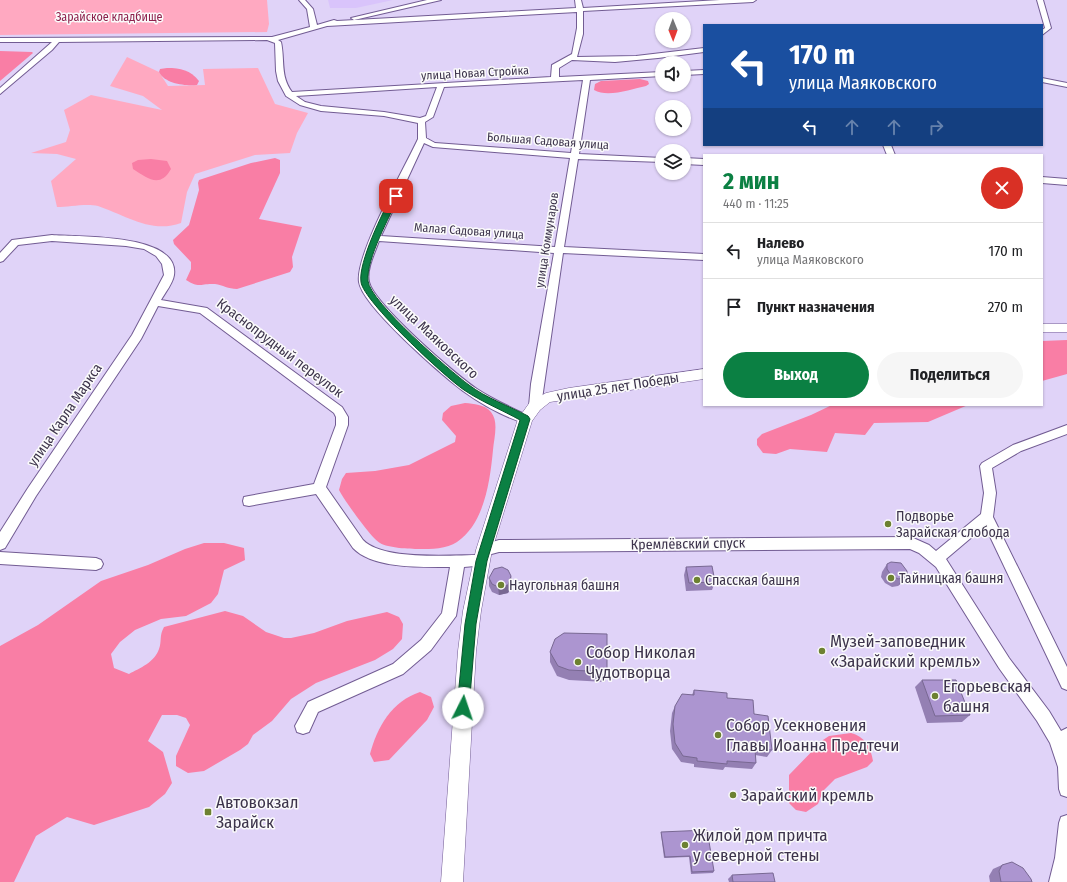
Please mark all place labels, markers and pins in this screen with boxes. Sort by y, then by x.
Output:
pin [379,179,413,213]
place label: Подворье Зарайская слобода [896,508,1010,541]
marker: Подворье Зарайская слобода [883,519,893,529]
place label: Тайницкая башня [899,570,1003,587]
place label: Спасская башня [705,572,800,589]
marker: Тайницкая башня [886,573,896,583]
marker: Спасская башня [692,575,702,585]
place label: Наугольная башня [509,577,619,594]
marker: Наугольная башня [496,580,506,590]
place label: Музей-заповедник «Зарайский кремль» [830,631,981,672]
place label: Собор Николая Чудотворца [586,642,696,683]
marker: Музей-заповедник «Зарайский кремль» [817,646,827,656]
marker: Собор Николая Чудотворца [573,657,583,667]
place label: Егорьевская башня [943,676,1031,717]
marker: Егорьевская башня [930,691,940,701]
place label: Собор Усекновения Главы Иоанна Предтечи [726,715,899,756]
marker: Собор Усекновения Главы Иоанна Предтечи [713,730,723,740]
place label: Зарайский кремль [741,785,874,806]
marker: Зарайский кремль [728,790,738,800]
place label: Автовокзал Зарайск [216,792,298,833]
marker: Автовокзал Зарайск [203,807,213,817]
place label: Жилой дом причта у северной стены [693,825,828,866]
marker: Жилой дом причта у северной стены [680,840,690,850]

